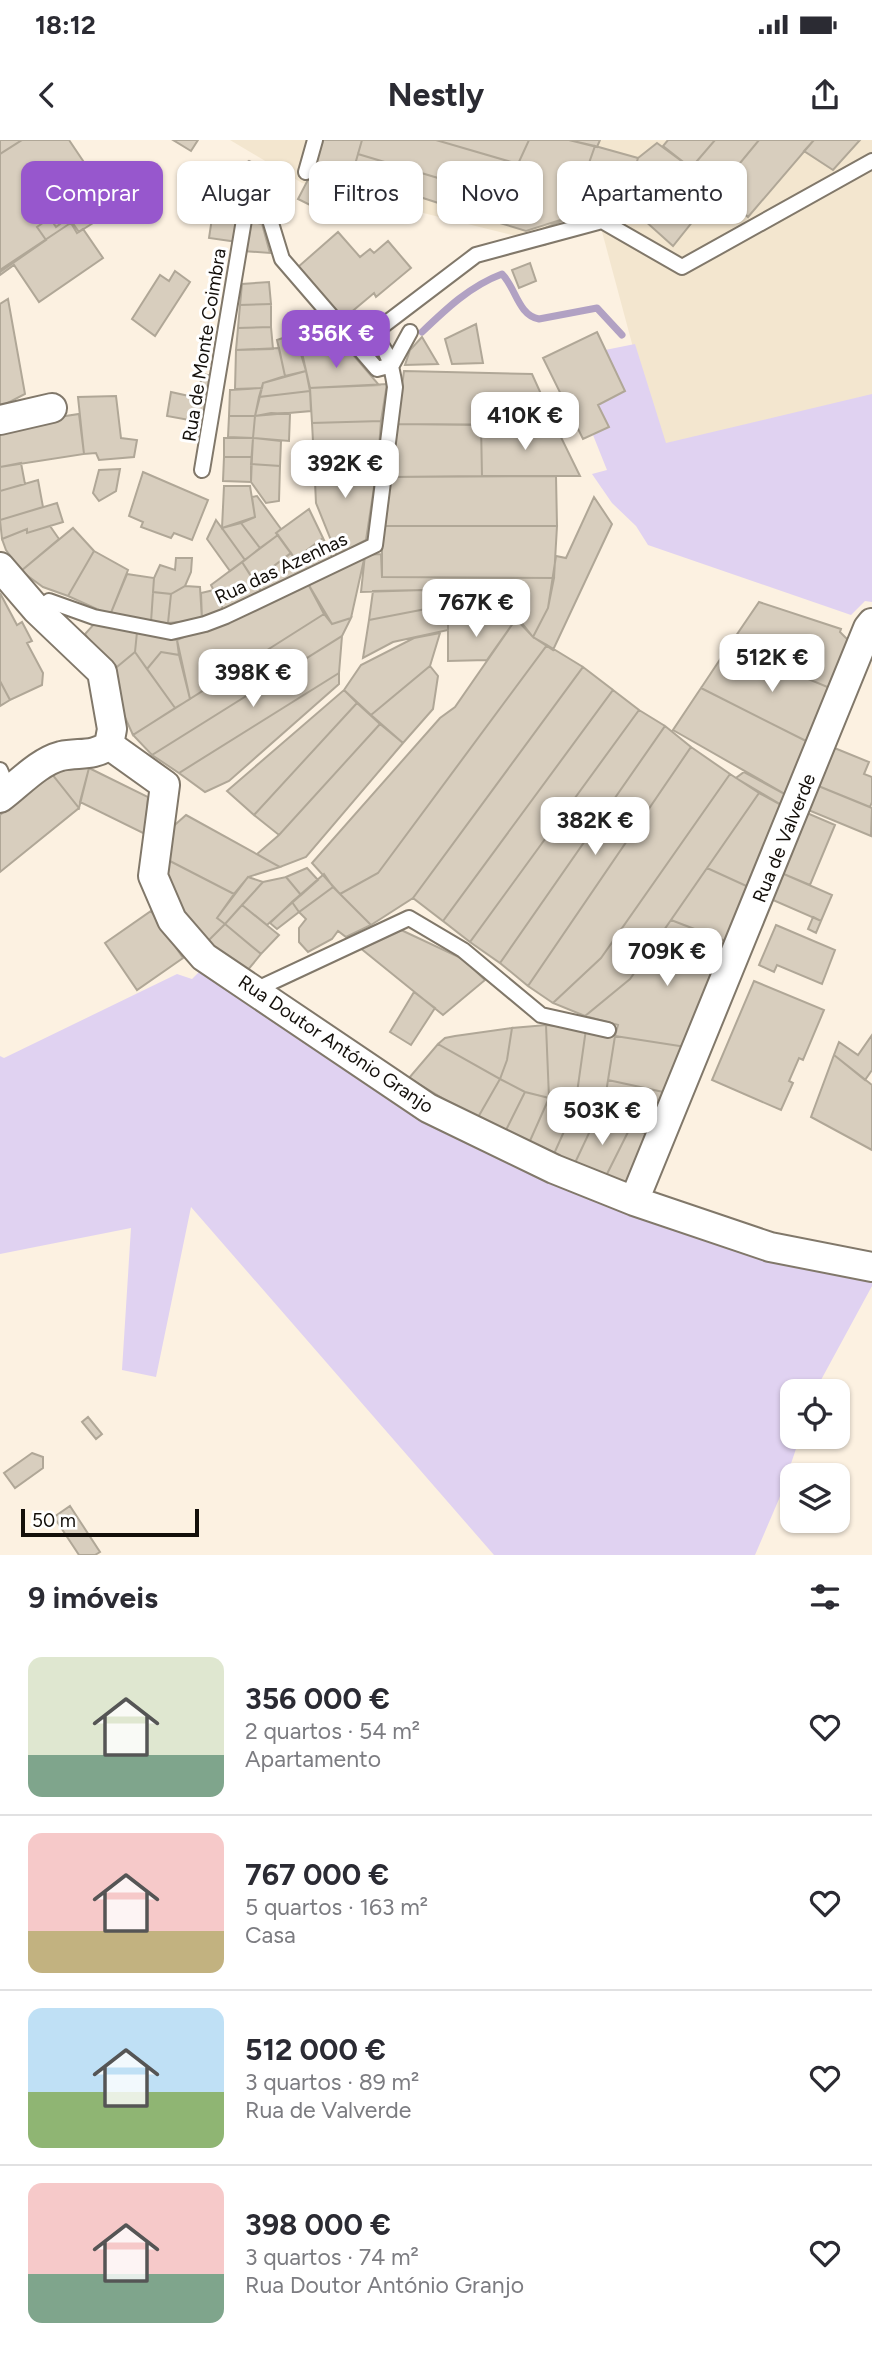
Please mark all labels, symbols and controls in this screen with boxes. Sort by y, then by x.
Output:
text: 18:12 [35,9,96,41]
icon: back [28,76,66,114]
text: Nestly [388,76,484,114]
icon: share [806,76,844,114]
chip: Comprar [21,161,163,224]
chip: Alugar [177,161,295,224]
chip: Filtros [309,161,423,224]
chip: Novo [437,161,543,224]
chip: Apartamento [557,161,747,224]
street label: Rua de Monte Coimbra [177,247,231,443]
pin: 356K € [279,310,393,370]
text: 356K € [298,319,374,347]
pin: 410K € [468,392,582,452]
text: 410K € [487,401,563,429]
pin: 392K € [288,440,402,500]
text: 392K € [307,449,383,477]
street label: Rua das Azenhas [211,527,351,609]
pin: 767K € [419,580,533,639]
text: 767K € [438,588,514,616]
pin: 512K € [715,634,829,694]
text: 512K € [735,643,809,671]
pin: 398K € [196,650,310,709]
text: 398K € [215,658,291,686]
street label: Rua de Valverde [748,770,820,906]
pin: 382K € [538,798,652,857]
text: 382K € [557,806,633,834]
pin: 709K € [610,928,724,988]
text: 709K € [628,937,706,965]
street label: Rua Doutor António Granjo [234,970,438,1118]
pin: 503K € [545,1088,659,1147]
text: 503K € [563,1096,641,1124]
map controls [780,1379,850,1533]
button: locate [780,1379,850,1449]
button: layers [780,1463,850,1533]
scale bar [21,1506,200,1538]
text: 50 m [32,1509,76,1532]
icon: filters [806,1578,844,1616]
text: 9 imóveis [28,1579,158,1616]
text: 356 000 € [245,1680,390,1717]
icon: home [84,1685,168,1769]
icon: heart [806,1708,844,1746]
text: 2 quartos · 54 m² [245,1717,420,1745]
text: Apartamento [245,1745,381,1773]
text: 767 000 € [245,1856,389,1893]
icon: home [84,1861,168,1945]
icon: heart [806,1884,844,1922]
text: 5 quartos · 163 m² [245,1893,428,1921]
text: Casa [245,1921,296,1949]
text: 512 000 € [245,2031,386,2068]
icon: home [84,2036,168,2120]
icon: heart [806,2059,844,2097]
text: 3 quartos · 89 m² [245,2068,419,2096]
text: Rua de Valverde [245,2096,411,2124]
text: 398 000 € [245,2206,391,2243]
icon: home [84,2211,168,2295]
icon: heart [806,2234,844,2272]
text: 3 quartos · 74 m² [245,2243,419,2271]
text: Rua Doutor António Granjo [245,2271,524,2299]

